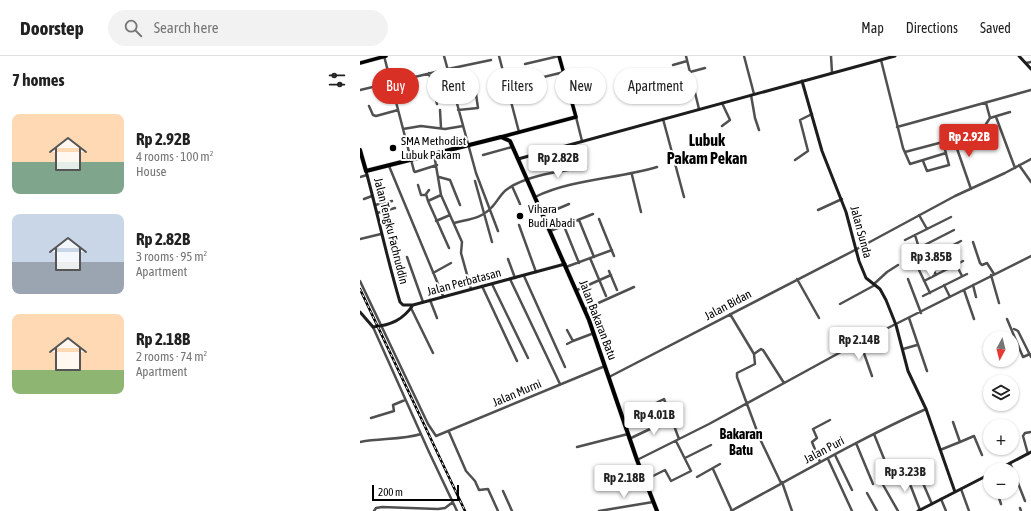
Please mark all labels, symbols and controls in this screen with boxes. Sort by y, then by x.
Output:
search box [108,10,388,46]
text: Doorstep [20,17,84,39]
icon: search [122,17,144,39]
text: Search here [154,19,218,36]
text: Map [861,20,884,36]
text: Directions [906,20,958,36]
text: Saved [980,20,1011,36]
chip: Buy [372,68,419,104]
chip: Rent [427,68,479,104]
chip: Filters [487,68,547,104]
chip: New [555,68,606,104]
chip: Apartment [614,68,697,104]
icon: filters [326,69,348,91]
text: 7 homes [12,70,65,90]
pin: Rp 2.92B [928,124,1010,158]
text: Rp 2.92B [136,129,190,149]
text: Rp 2.92B [948,129,990,144]
icon: home [44,130,92,178]
district label: Lubuk Pakam Pekan [667,131,747,167]
place label: SMA Methodist Lubuk Pakam [401,134,467,162]
marker: SMA Methodist Lubuk Pakam [388,143,398,153]
pin: Rp 2.82B [517,145,599,179]
text: 4 rooms · 100 m² [136,149,213,164]
text: Rp 2.82B [537,150,579,165]
text: House [136,164,166,179]
street label: Jalan Tengku Fachruddin [371,176,411,286]
place label: Vihara Budi Abadi [528,202,575,230]
street label: Jalan Sunda [847,204,875,260]
marker: Vihara Budi Abadi [515,211,525,221]
text: Rp 2.82B [136,229,190,249]
icon: home [44,230,92,278]
pin: Rp 3.85B [890,244,972,278]
text: 3 rooms · 95 m² [136,249,207,264]
text: Rp 3.85B [910,249,952,264]
text: Apartment [136,264,187,279]
street label: Jalan Perbatasan [425,265,503,299]
street label: Jalan Bakaran Batu [576,278,620,362]
street label: Jalan Bidan [702,287,754,323]
pin: Rp 2.14B [818,327,900,361]
text: Rp 2.18B [136,329,190,349]
icon: home [44,330,92,378]
north arrow [983,331,1019,367]
map controls [983,331,1019,499]
text: Rp 2.14B [838,332,880,347]
text: 2 rooms · 74 m² [136,349,207,364]
text: Apartment [136,364,187,379]
button: layers [983,375,1019,411]
street label: Jalan Murni [491,376,543,410]
pin: Rp 4.01B [613,402,695,436]
text: Rp 4.01B [633,407,675,422]
button: + [983,419,1019,455]
district label: Bakaran Batu [720,426,763,458]
street label: Jalan Puri [801,434,847,466]
pin: Rp 3.23B [864,459,946,493]
button: − [983,463,1019,499]
text: Rp 3.23B [884,464,926,479]
pin: Rp 2.18B [583,465,665,499]
text: Rp 2.18B [603,470,645,485]
scale bar [372,483,459,502]
text: 200 m [378,486,403,498]

